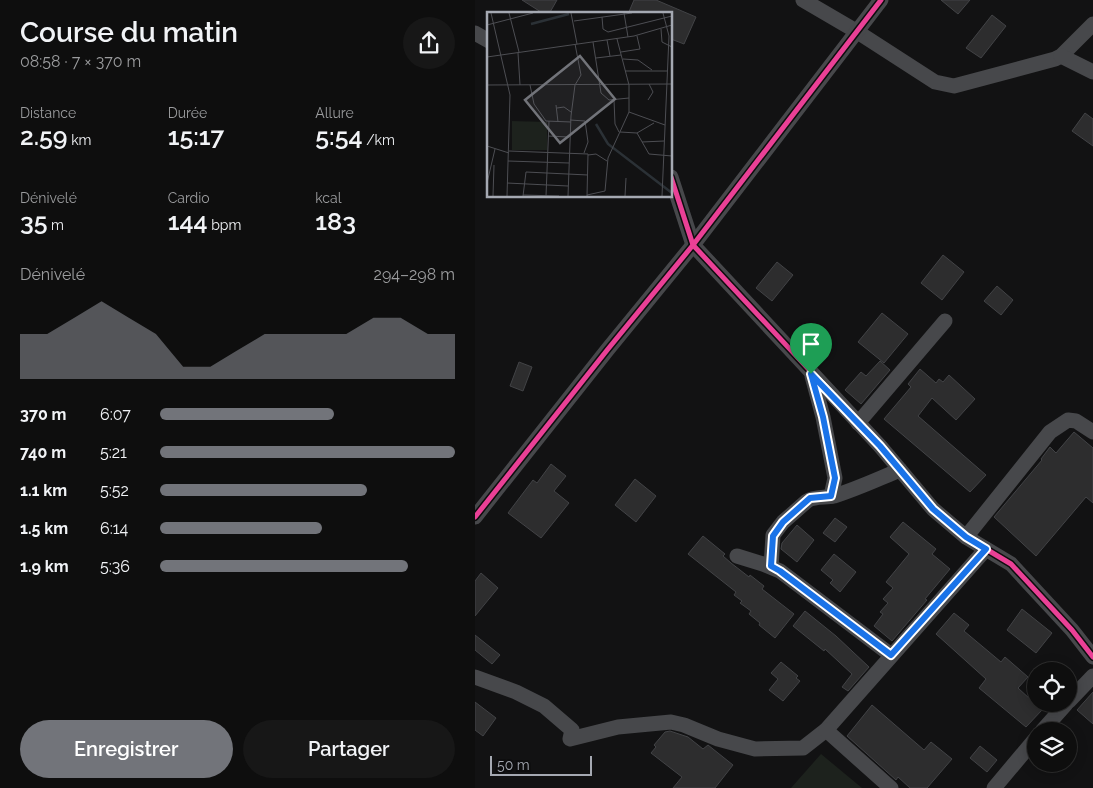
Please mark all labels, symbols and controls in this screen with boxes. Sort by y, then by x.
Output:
inset map [487,12,673,198]
text: Course du matin [20,16,238,49]
button: share [403,17,455,69]
text: 08:58 · 7 × 370 m [20,52,141,71]
text: Distance [20,105,76,121]
text: Durée [168,105,207,121]
text: Allure [315,105,354,121]
text: 2.59 [20,121,68,151]
text: 15:17 [168,121,224,151]
text: 5:54 [315,121,363,151]
text: km [68,132,91,148]
text: /km [363,132,395,148]
text: Dénivelé [20,190,77,206]
text: Cardio [168,190,210,206]
text: kcal [315,190,342,206]
text: 35 [20,206,48,236]
text: 144 [168,206,208,236]
text: 183 [315,206,356,236]
text: m [48,217,64,233]
text: bpm [208,217,241,233]
text: Dénivelé [20,265,85,284]
text: 294–298 m [374,265,455,284]
pin [790,323,832,374]
icon: arrive [797,330,825,358]
text: 370 m [20,405,66,424]
text: 6:07 [100,405,131,424]
text: 740 m [20,443,66,462]
text: 5:21 [100,443,127,462]
text: 1.1 km [20,481,67,500]
text: 5:52 [100,481,129,500]
text: 1.5 km [20,519,68,538]
text: 6:14 [100,519,128,538]
text: 1.9 km [20,557,69,576]
text: 5:36 [100,557,130,576]
map controls [1027,662,1077,772]
button: locate [1027,662,1077,712]
button: Enregistrer [20,720,233,778]
button: Partager [243,720,455,778]
button: layers [1027,722,1077,772]
scale bar [490,753,593,776]
text: 50 m [497,757,530,773]

